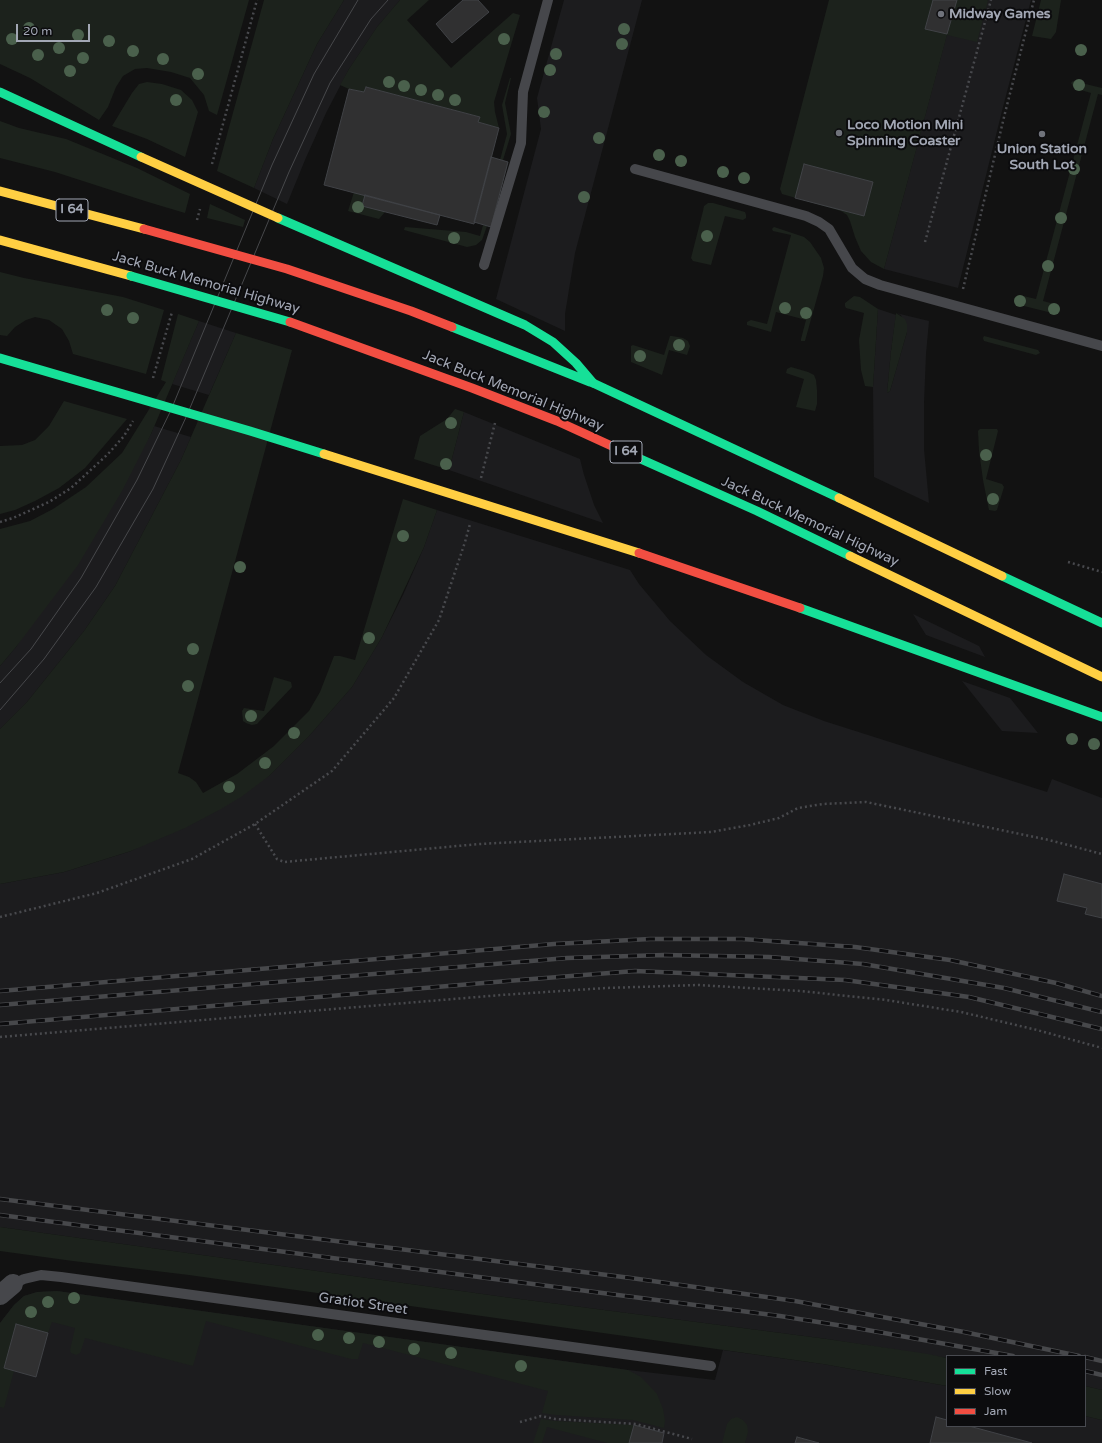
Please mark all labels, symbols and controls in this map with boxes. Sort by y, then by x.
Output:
place label: Midway Games [949,6,1051,22]
marker: Midway Games [936,9,946,19]
scale bar [18,16,92,42]
text: 20 m [23,24,52,38]
place label: Loco Motion Mini Spinning Coaster [847,117,963,150]
marker: Loco Motion Mini Spinning Coaster [834,128,844,138]
marker: Union Station South Lot [1037,129,1047,139]
place label: Union Station South Lot [997,141,1087,174]
road number: I 64 [56,199,88,221]
street label: Jack Buck Memorial Highway [111,248,301,318]
street label: Jack Buck Memorial Highway [420,347,606,435]
road number: I 64 [610,441,642,463]
street label: Jack Buck Memorial Highway [719,473,901,571]
street label: Gratiot Street [317,1289,409,1319]
legend [946,1355,1086,1427]
text: Fast [984,1364,1007,1378]
text: Slow [984,1384,1011,1398]
text: Jam [984,1404,1007,1418]

